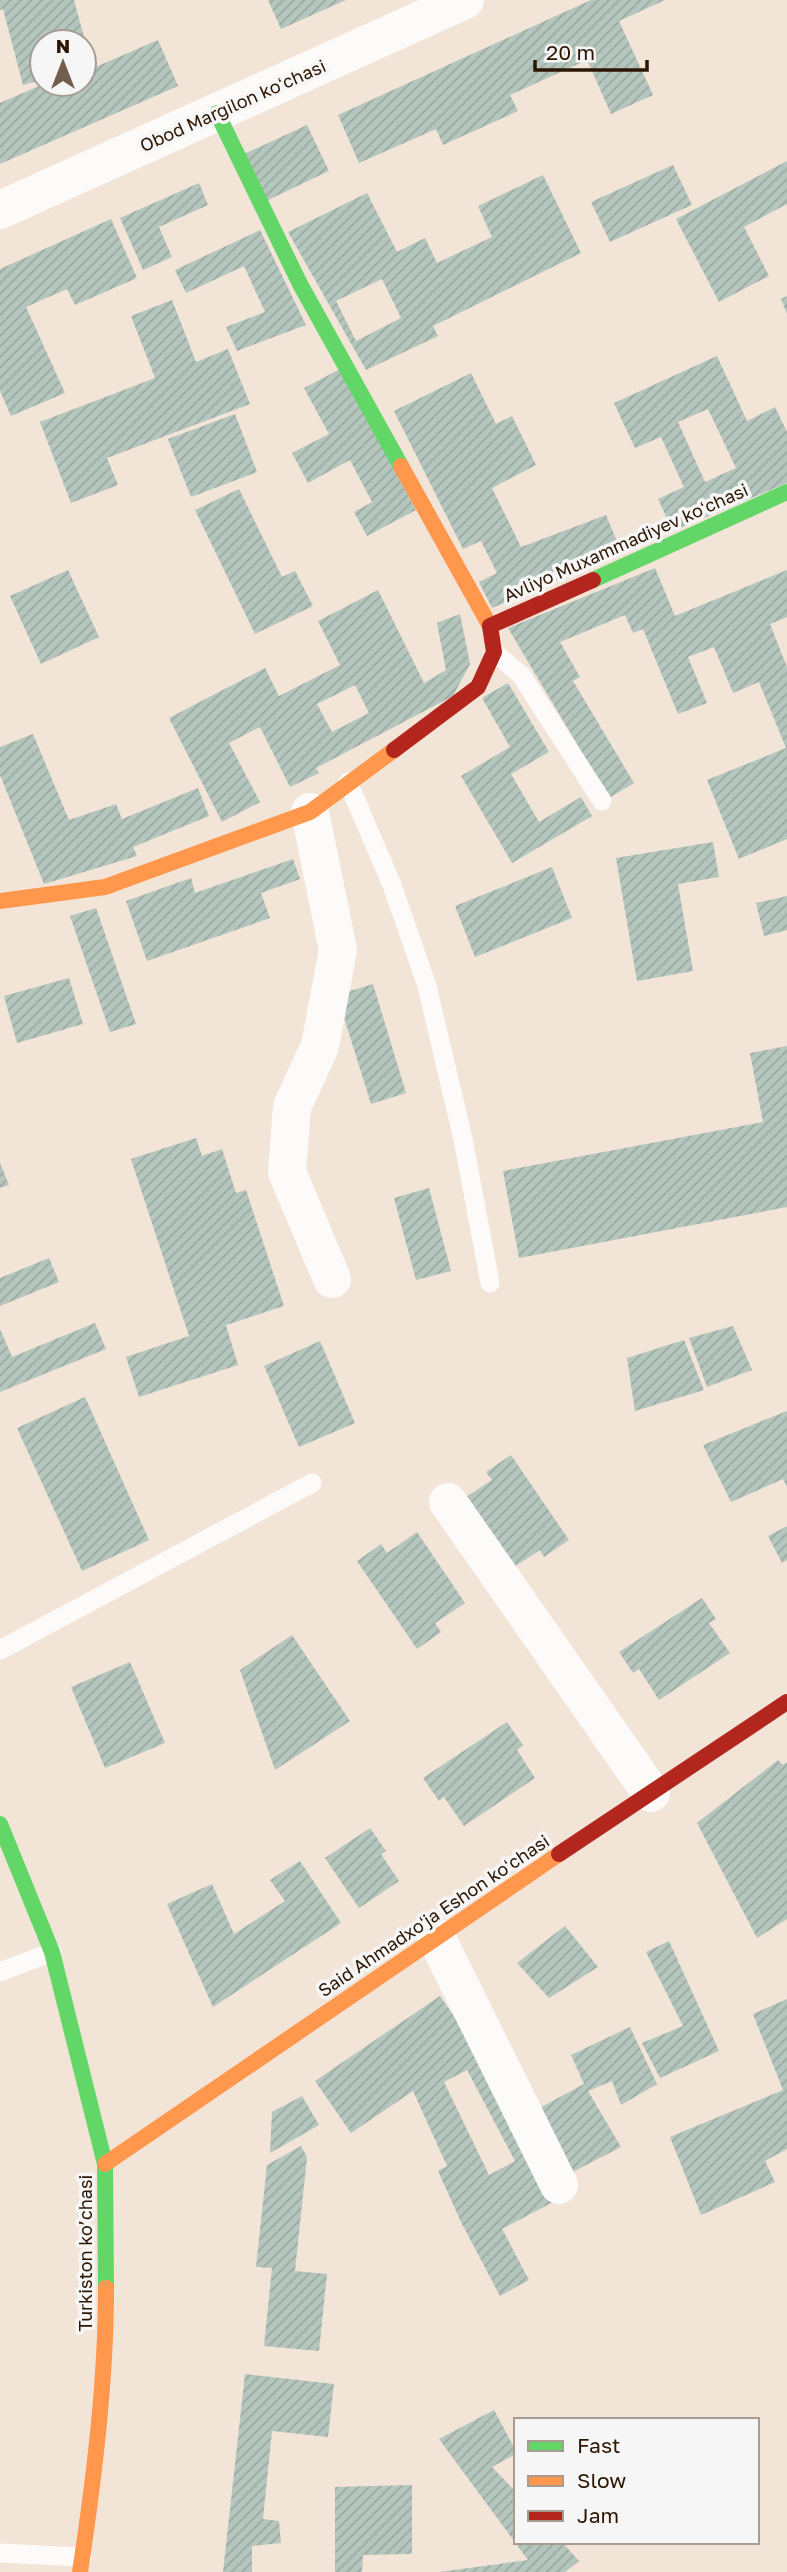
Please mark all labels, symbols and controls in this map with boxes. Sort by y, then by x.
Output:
north arrow [28,28,98,98]
scale bar [535,28,647,72]
text: N [56,34,70,57]
text: 20 m [546,39,595,65]
street label: Obod Margilon koʻchasi [136,54,329,156]
street label: Avliyo Muxammadiyev koʻchasi [500,478,751,606]
street label: Said Ahmadxoʻja Eshon koʻchasi [314,1829,553,2001]
street label: Turkiston ko’chasi [74,2175,96,2331]
legend [514,2418,759,2544]
text: Fast [577,2432,620,2458]
text: Slow [577,2467,626,2493]
text: Jam [577,2502,619,2528]

